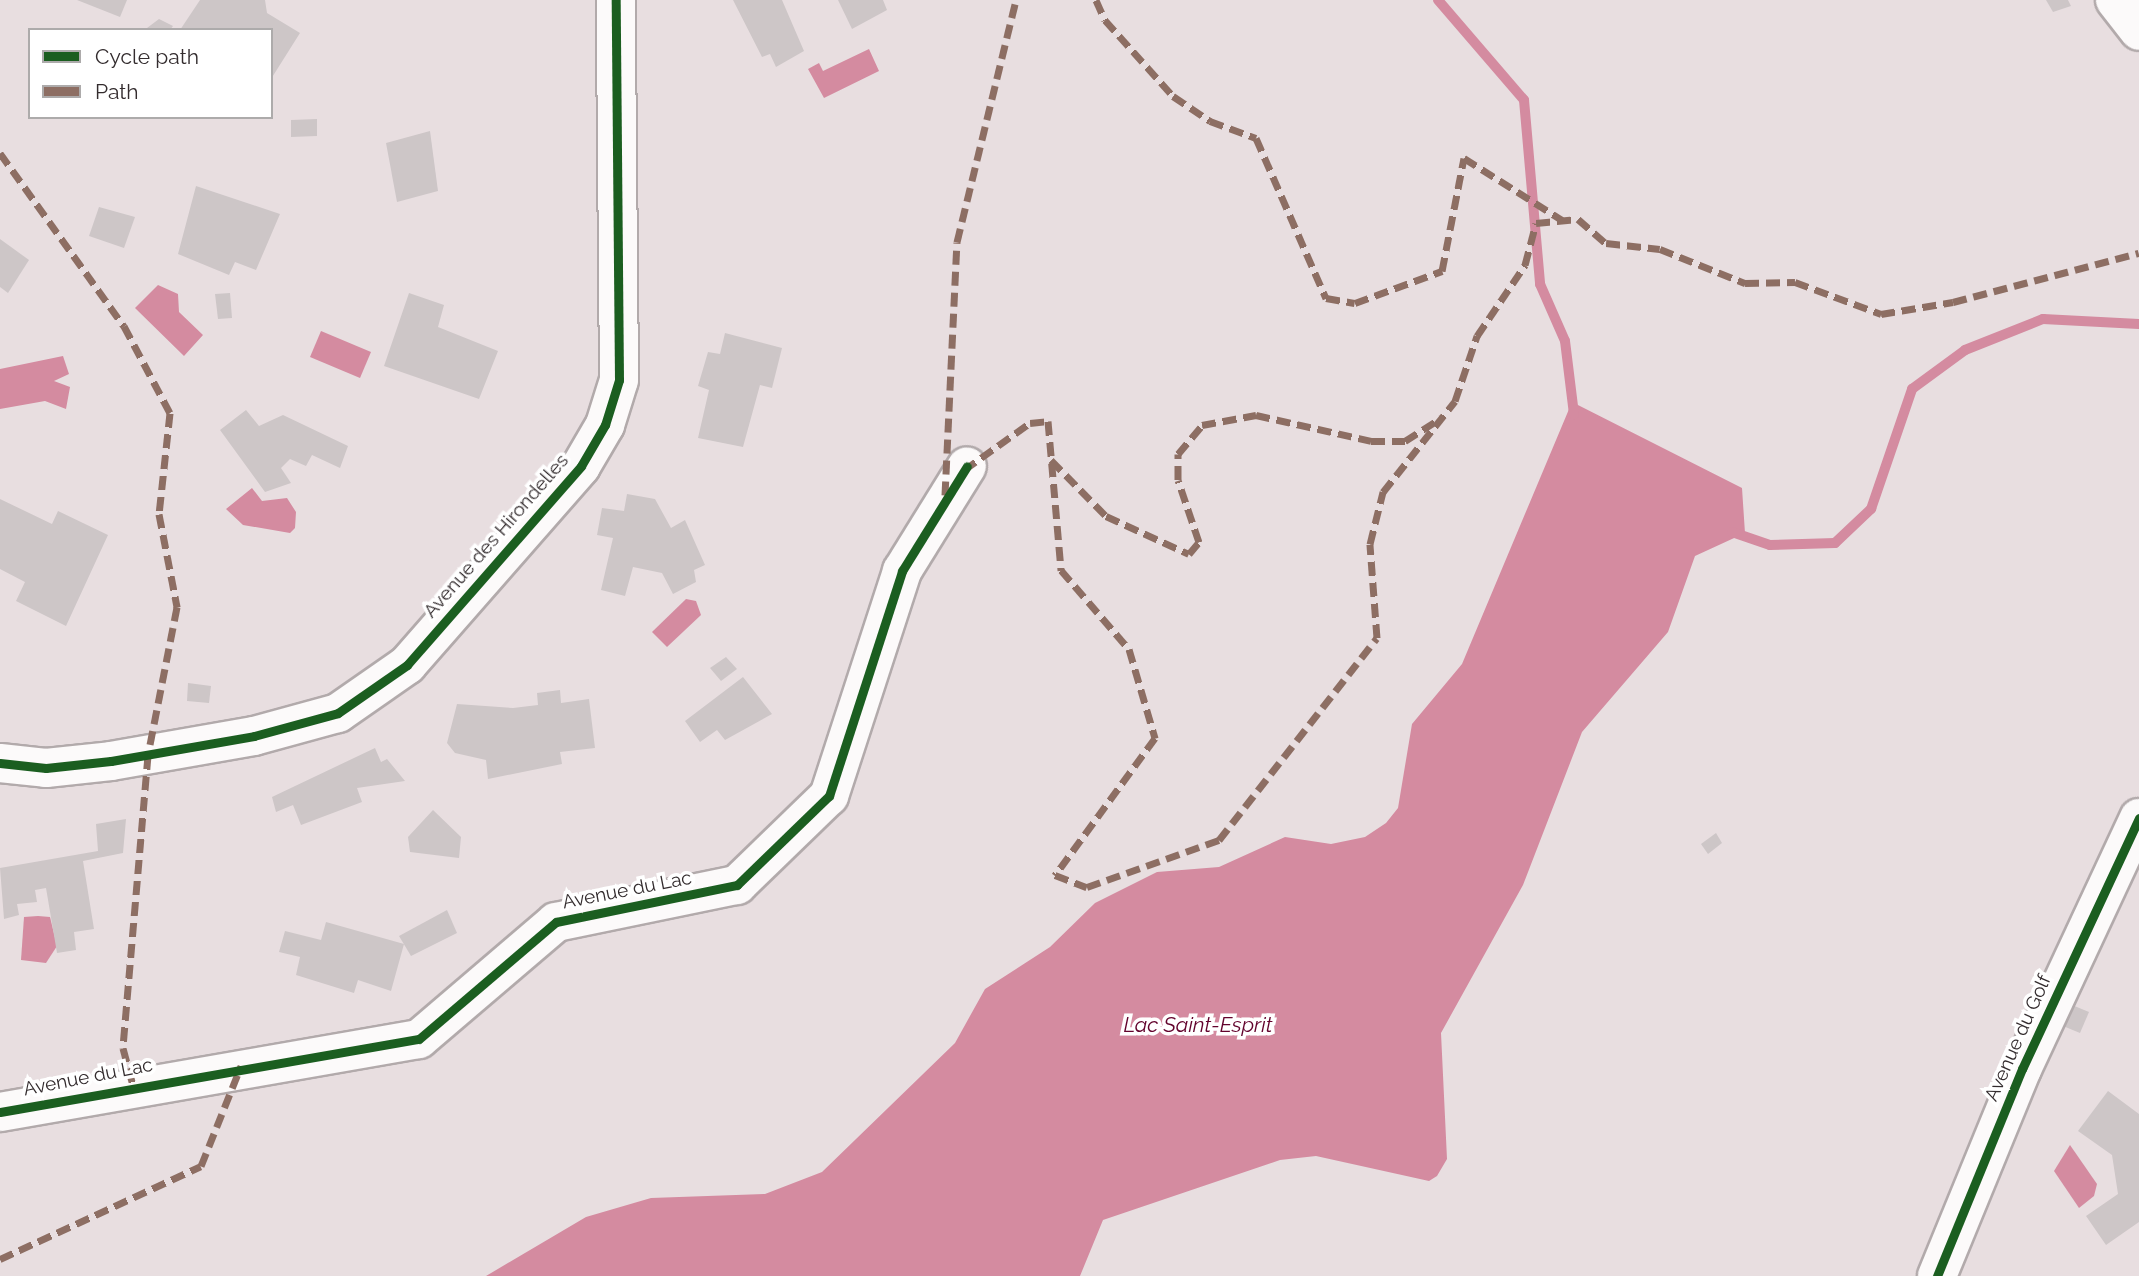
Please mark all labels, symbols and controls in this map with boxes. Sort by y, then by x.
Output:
legend [28,28,273,119]
text: Cycle path [95,44,199,69]
text: Path [95,79,139,104]
street label: Avenue des Hirondelles [419,450,573,622]
street label: Avenue du Lac [560,866,694,914]
street label: Avenue du Golf [1980,971,2056,1105]
water label: Lac Saint-Esprit [1123,1012,1273,1038]
street label: Avenue du Lac [21,1053,155,1101]

